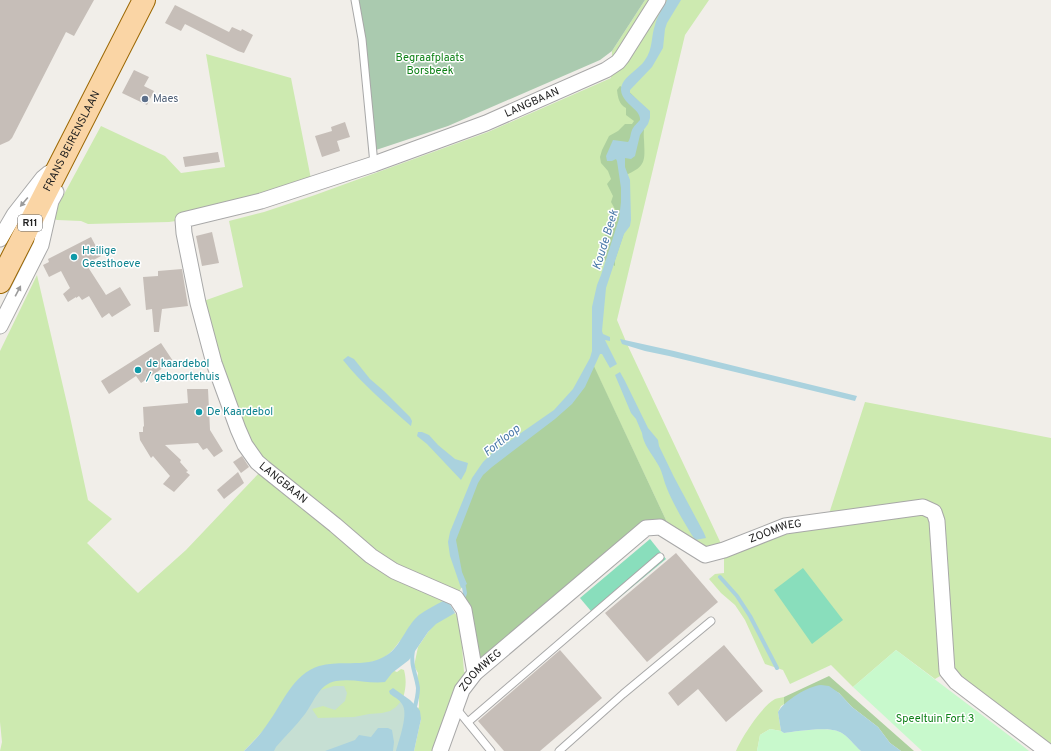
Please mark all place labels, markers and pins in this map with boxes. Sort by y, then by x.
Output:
place label: Maes [153,92,178,106]
marker: Maes [140,94,150,104]
place label: Heilige Geesthoeve [82,244,140,271]
marker: Heilige Geesthoeve [69,252,79,262]
place label: de kaardebol / geboortehuis [145,357,220,384]
marker: de kaardebol / geboortehuis [133,365,143,375]
place label: De Kaardebol [207,405,273,419]
marker: De Kaardebol [194,407,204,417]

